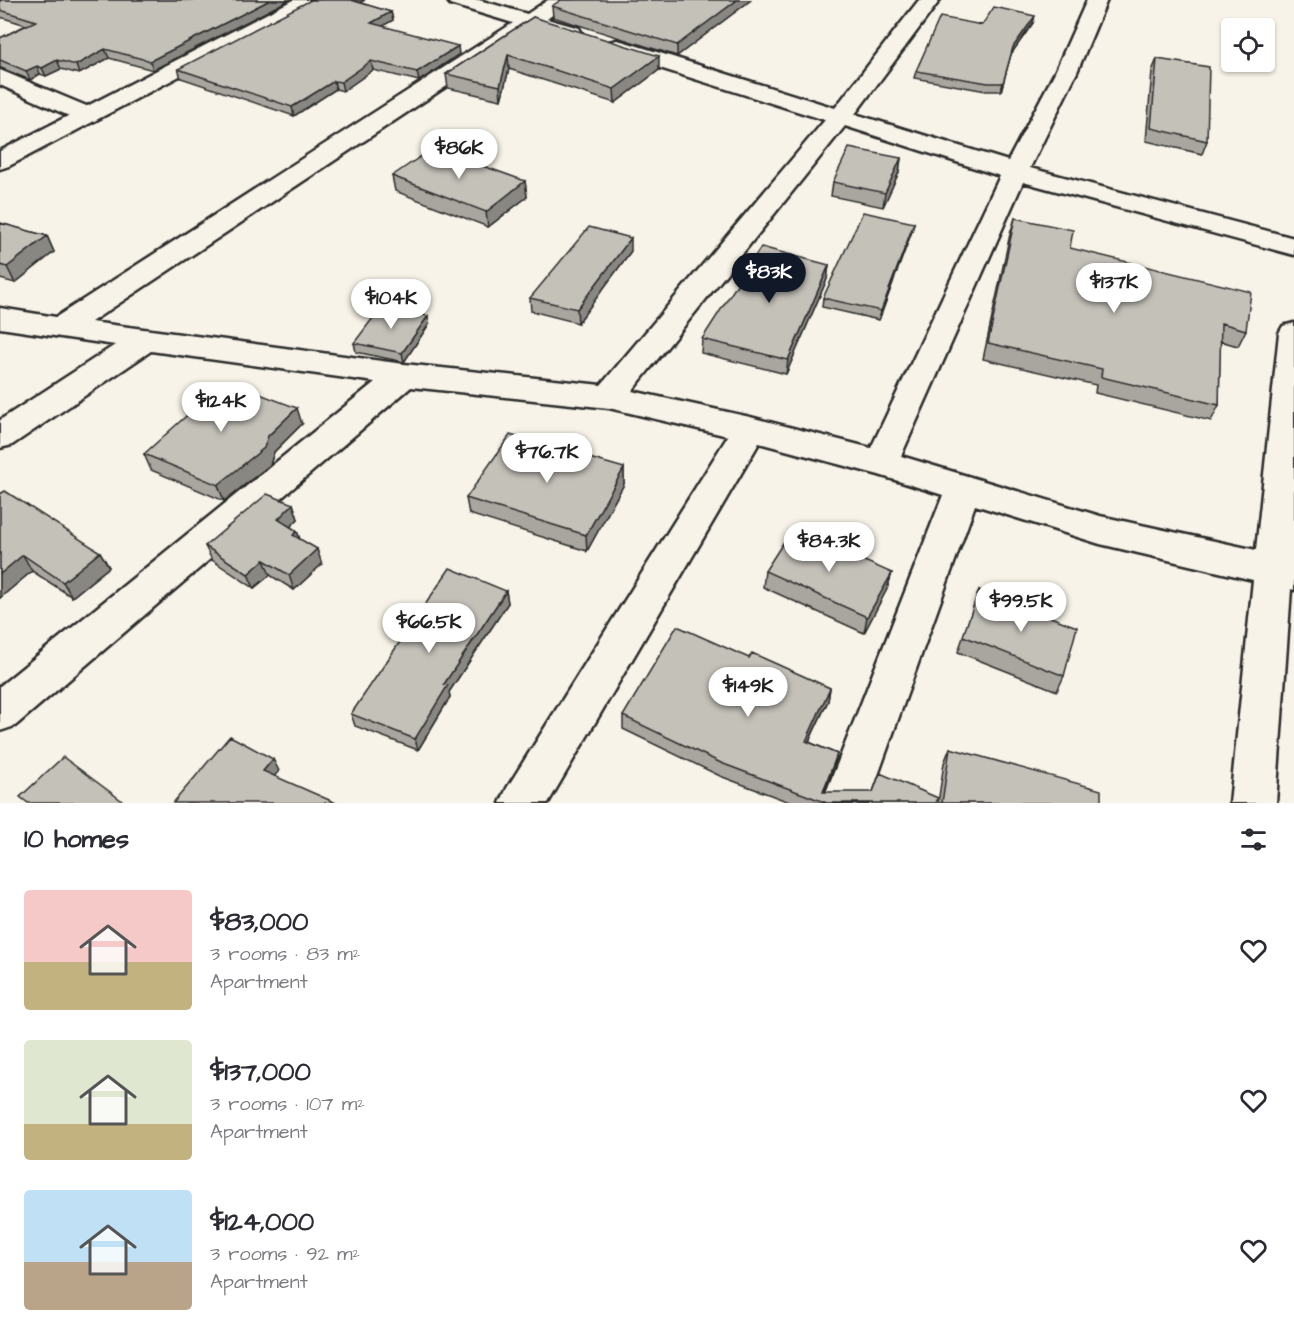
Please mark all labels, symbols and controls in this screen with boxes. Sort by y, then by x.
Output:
map controls [1221,18,1275,72]
button: locate [1221,18,1275,72]
pin: $86K [423,129,495,180]
text: $86K [435,134,483,162]
pin: $83K [733,253,805,304]
text: $83K [746,258,792,286]
pin: $137K [1072,263,1156,314]
text: $137K [1090,268,1138,296]
pin: $104K [349,279,433,330]
text: $104K [365,284,417,312]
pin: $124K [179,382,263,433]
text: $124K [196,387,246,415]
pin: $76.7K [498,433,596,484]
text: $76.7K [515,438,579,466]
pin: $84.3K [780,522,878,573]
text: $84.3K [798,527,860,555]
pin: $99.5K [972,582,1070,633]
text: $99.5K [990,587,1053,615]
pin: $66.5K [380,603,478,654]
text: $66.5K [396,608,462,636]
pin: $149K [706,667,790,718]
text: $149K [723,672,773,700]
text: 10 homes [24,821,129,857]
icon: filters [1237,823,1270,856]
text: $83,000 [210,904,308,940]
icon: home [72,914,144,986]
icon: heart [1237,934,1270,967]
text: 3 rooms · 83 m² [210,940,360,968]
text: Apartment [210,968,308,996]
text: $137,000 [210,1054,311,1090]
icon: home [72,1064,144,1136]
icon: heart [1237,1084,1270,1117]
text: 3 rooms · 107 m² [210,1090,365,1118]
text: Apartment [210,1118,308,1146]
text: $124,000 [210,1204,314,1240]
icon: home [72,1214,144,1286]
icon: heart [1237,1234,1270,1267]
text: 3 rooms · 92 m² [210,1240,360,1268]
text: Apartment [210,1268,308,1296]

